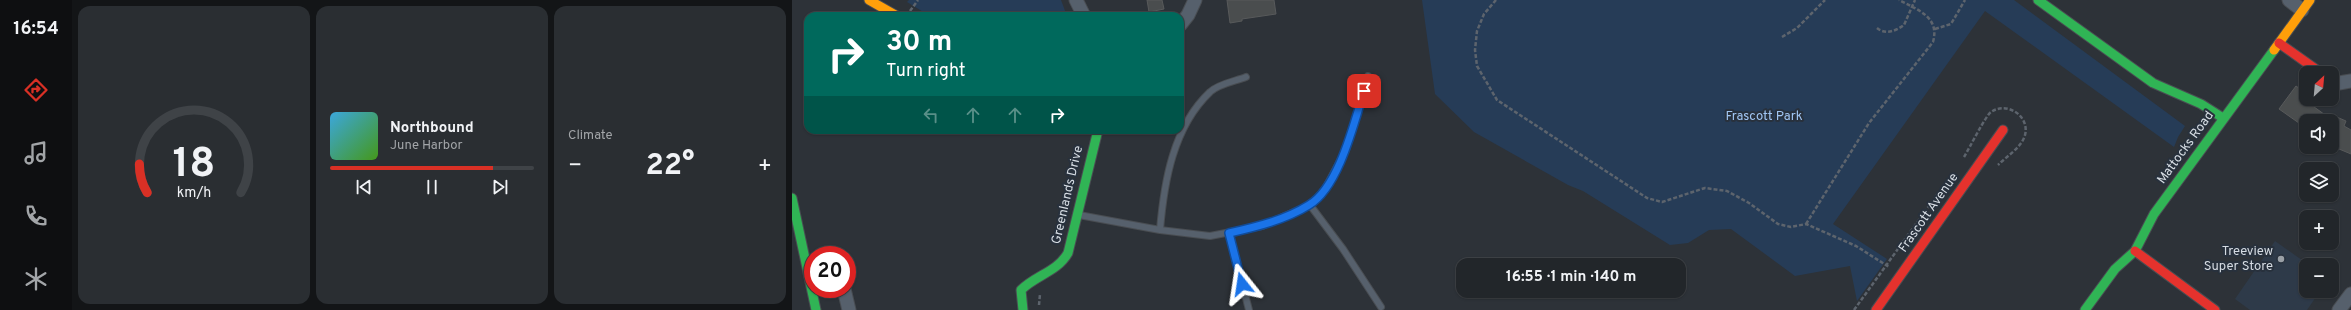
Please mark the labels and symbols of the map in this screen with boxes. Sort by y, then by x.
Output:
north arrow [2299,66,2339,106]
pin [1347,74,1381,108]
street label: Mattocks Road [2154,108,2218,188]
park label: Frascott Park [1725,109,1803,125]
street label: Greenlands Drive [1049,144,1087,246]
street label: Frascott Avenue [1896,170,1962,256]
place label: Treeview Super Store [2204,244,2273,275]
speed limit sign: 20 [804,246,856,298]
marker: Treeview Super Store [2276,254,2286,264]
position arrow [1221,263,1263,305]

